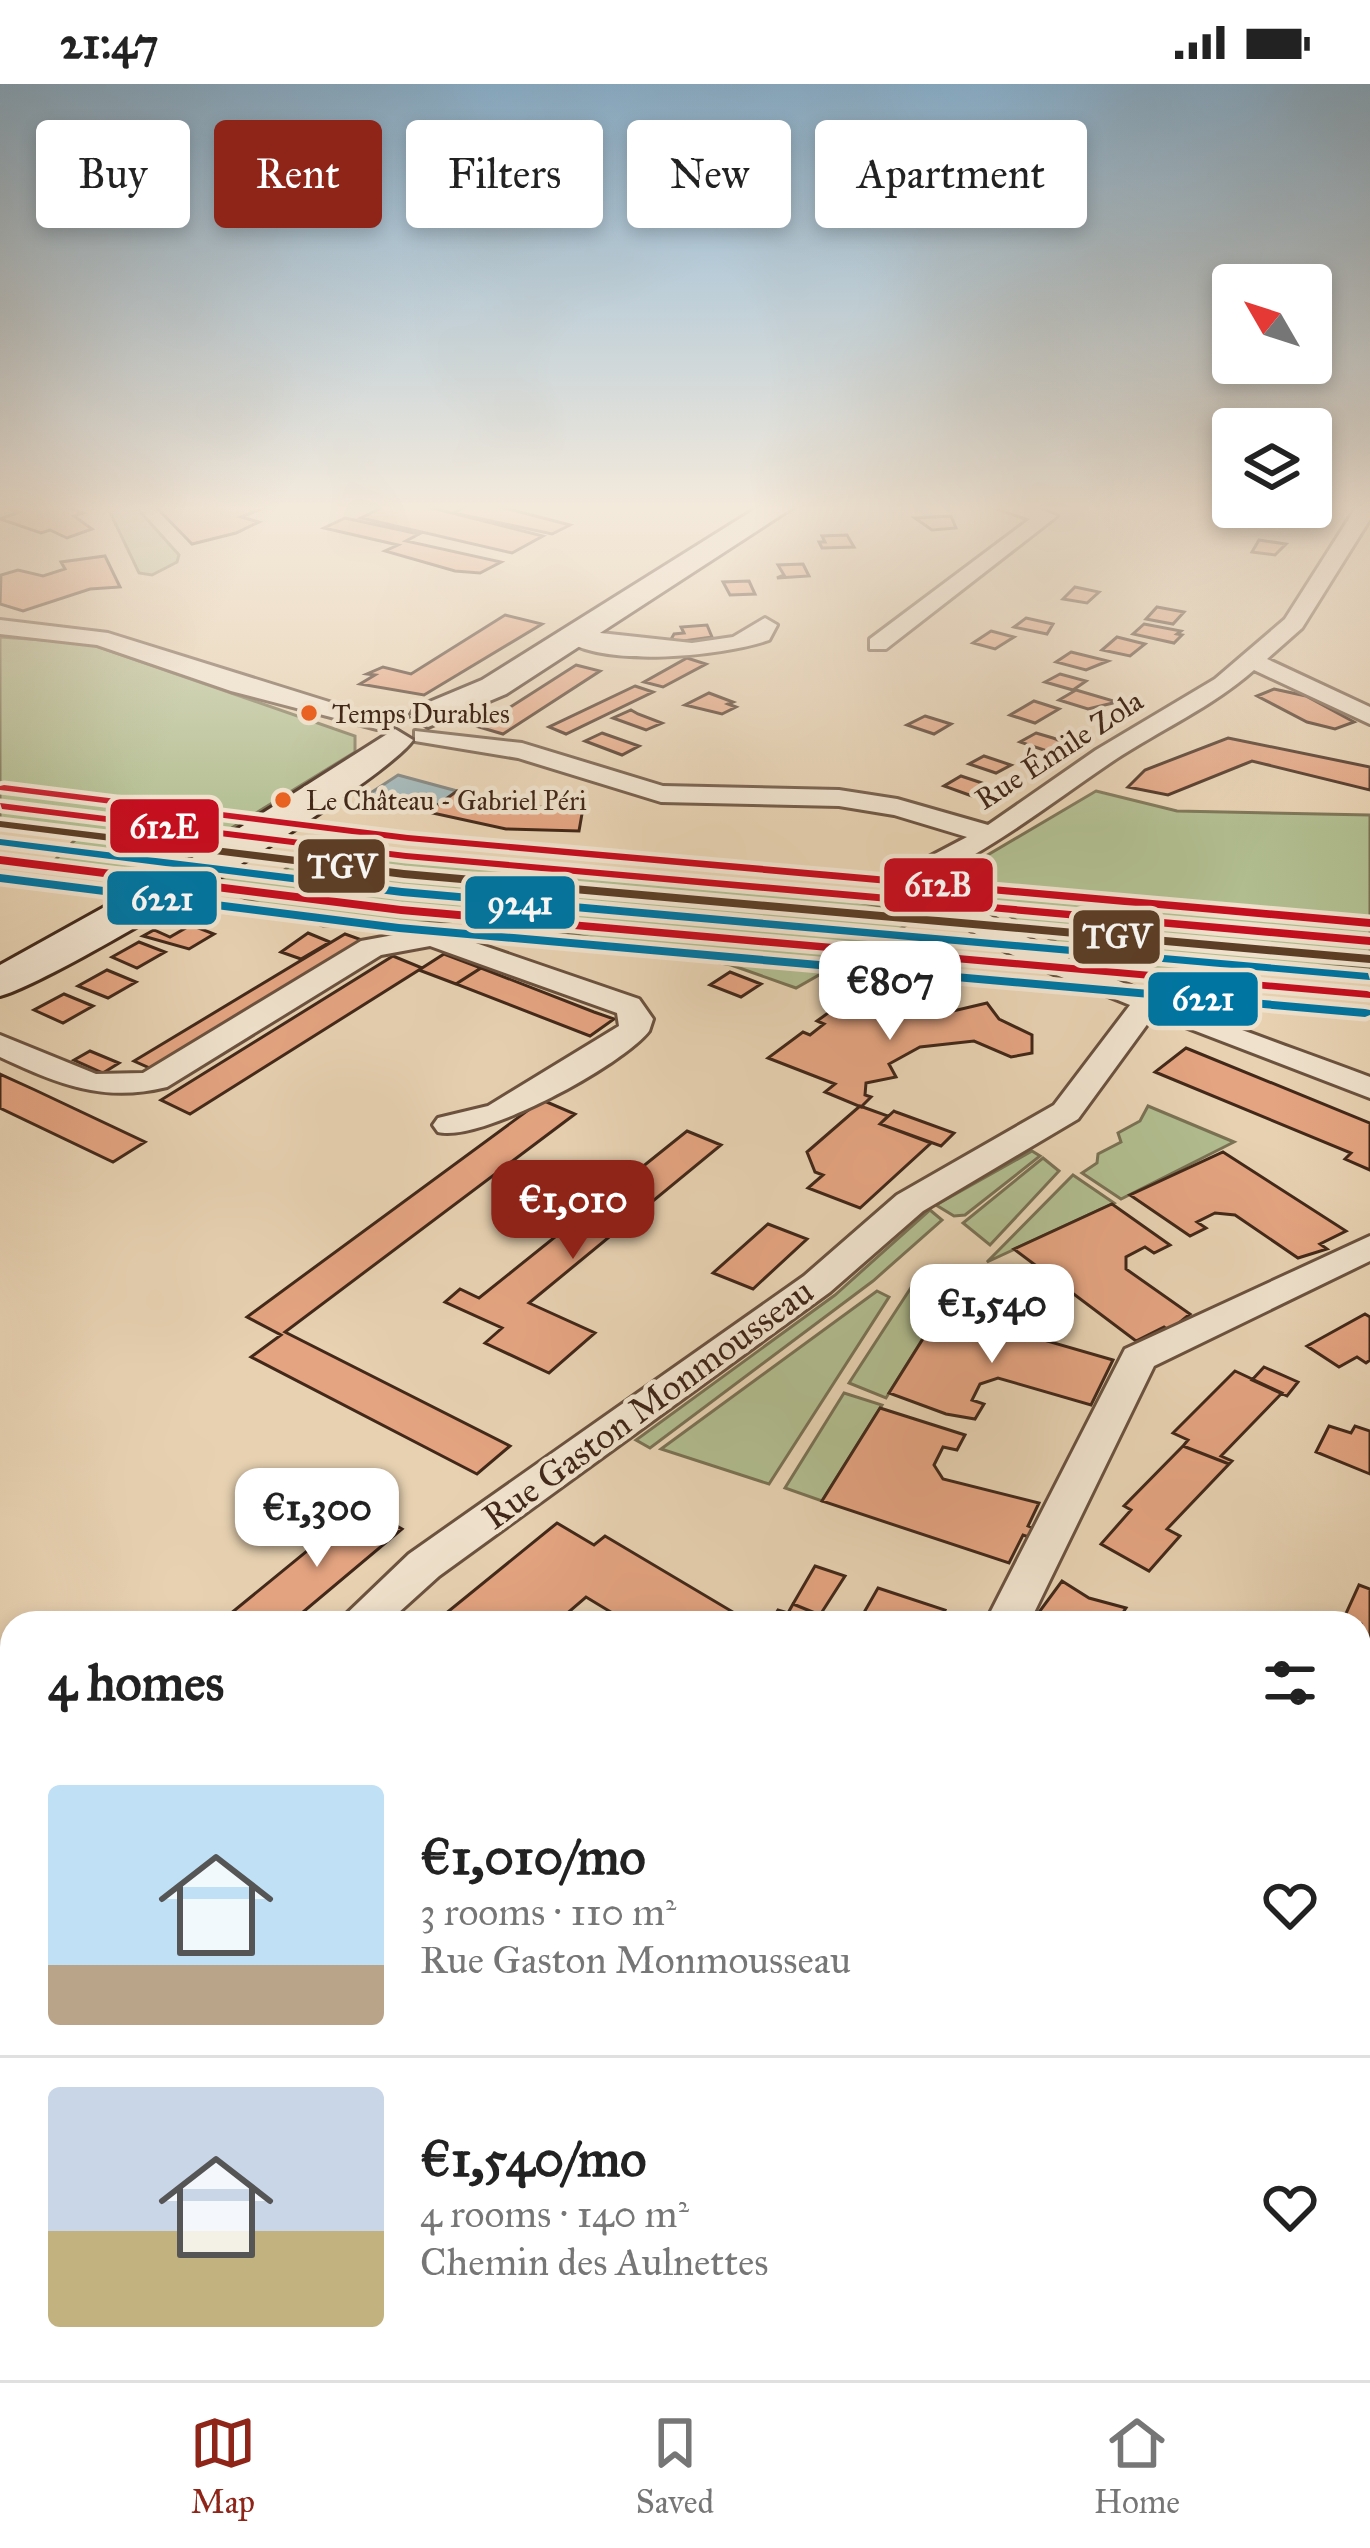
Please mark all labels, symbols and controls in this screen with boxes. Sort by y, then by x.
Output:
text: 21:47 [60,15,158,70]
chip: Buy [36,120,190,228]
chip: Rent [214,120,382,228]
chip: Filters [406,120,603,228]
chip: New [627,120,791,228]
chip: Apartment [815,120,1087,228]
north arrow [1212,264,1332,384]
map controls [1212,264,1332,528]
button: layers [1212,408,1332,528]
street label: Rue Émile Zola [968,681,1150,817]
place label: Temps Durables [332,697,510,730]
marker: Temps Durables [298,702,320,724]
place label: Le Château - Gabriel Péri [306,784,587,817]
marker: Le Château - Gabriel Péri [272,789,294,811]
line badge: 612E [108,797,221,855]
text: 612E [129,807,199,847]
line badge: TGV [296,837,387,895]
text: TGV [307,847,379,887]
line badge: 612B [882,856,995,914]
text: 612B [904,865,972,905]
line badge: 6221 [105,869,219,927]
line badge: 9241 [463,874,577,931]
text: 6221 [131,879,193,919]
text: 9241 [487,883,553,924]
line badge: TGV [1071,908,1162,966]
text: TGV [1082,917,1154,957]
pin: €807 [819,941,961,1043]
text: €807 [846,956,934,1004]
line badge: 6221 [1146,970,1260,1028]
text: 6221 [1172,979,1234,1019]
pin: €1,010 [475,1160,671,1262]
text: €1,010 [518,1175,628,1223]
pin: €1,540 [894,1264,1090,1366]
street label: Rue Gaston Monmousseau [474,1269,822,1539]
text: €1,540 [937,1279,1047,1327]
pin: €1,300 [219,1468,415,1570]
text: €1,300 [262,1483,372,1531]
icon: filters [1257,1650,1323,1716]
text: 4 homes [48,1652,224,1714]
text: €1,010/mo [420,1826,646,1888]
icon: home [144,1833,288,1977]
icon: heart [1257,1872,1323,1938]
text: 3 rooms · 110 m² [420,1888,676,1936]
text: Rue Gaston Monmousseau [420,1936,851,1984]
text: €1,540/mo [420,2128,646,2190]
icon: home [144,2135,288,2279]
icon: heart [1257,2174,1323,2240]
text: 4 rooms · 140 m² [420,2190,689,2238]
text: Chemin des Aulnettes [420,2238,768,2286]
tab: Map [190,2410,256,2522]
tab: Saved [636,2410,714,2522]
tab: Home [1094,2410,1180,2522]

